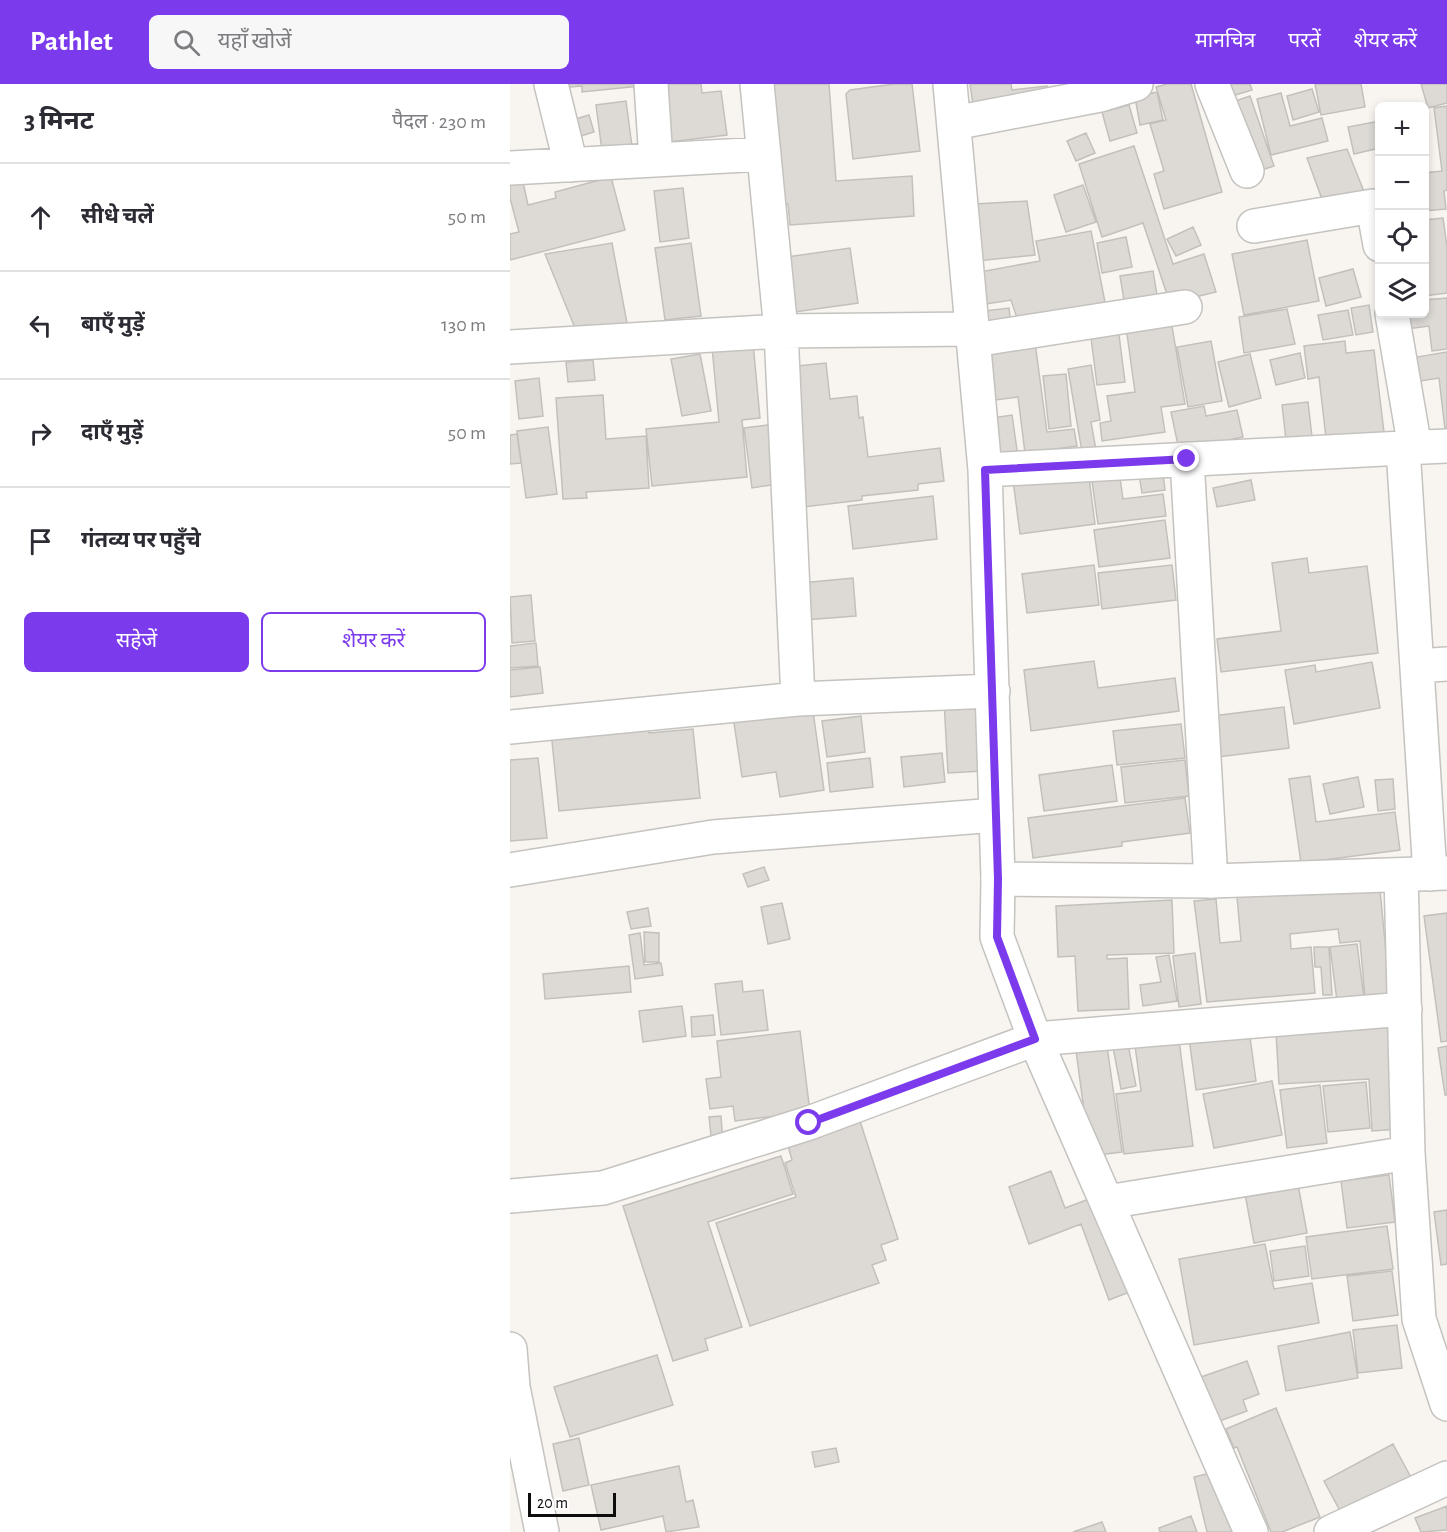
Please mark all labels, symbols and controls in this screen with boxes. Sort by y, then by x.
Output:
search box [149,15,569,69]
icon: search [170,26,203,59]
text: Pathlet [30,28,113,56]
text: यहाँ खोजें [218,30,292,52]
text: मानचित्र [1195,30,1255,51]
text: परतें [1288,30,1321,51]
text: शेयर करें [1354,30,1417,51]
map controls [1375,102,1429,318]
button: + [1375,102,1429,156]
text: 3 मिनट [24,108,94,134]
text: पैदल · 230 m [392,112,486,132]
button: − [1375,156,1429,210]
icon: ahead [24,201,57,234]
text: सीधे चलें [81,205,154,227]
text: 50 m [448,207,486,227]
button: locate [1375,210,1429,264]
button: layers [1375,264,1429,318]
icon: left [24,309,57,342]
text: बाएँ मुड़ें [81,313,145,335]
text: 130 m [441,315,486,335]
icon: right [24,417,57,450]
text: दाएँ मुड़ें [81,421,143,443]
text: 50 m [448,423,486,443]
route end [1173,445,1199,471]
icon: arrive [24,525,57,558]
text: गंतव्य पर पहुँचे [81,529,201,551]
button: सहेजें [24,612,249,672]
button: शेयर करें [261,612,486,672]
route start [795,1109,821,1135]
scale bar [528,1490,616,1518]
text: 20 m [537,1495,568,1511]

